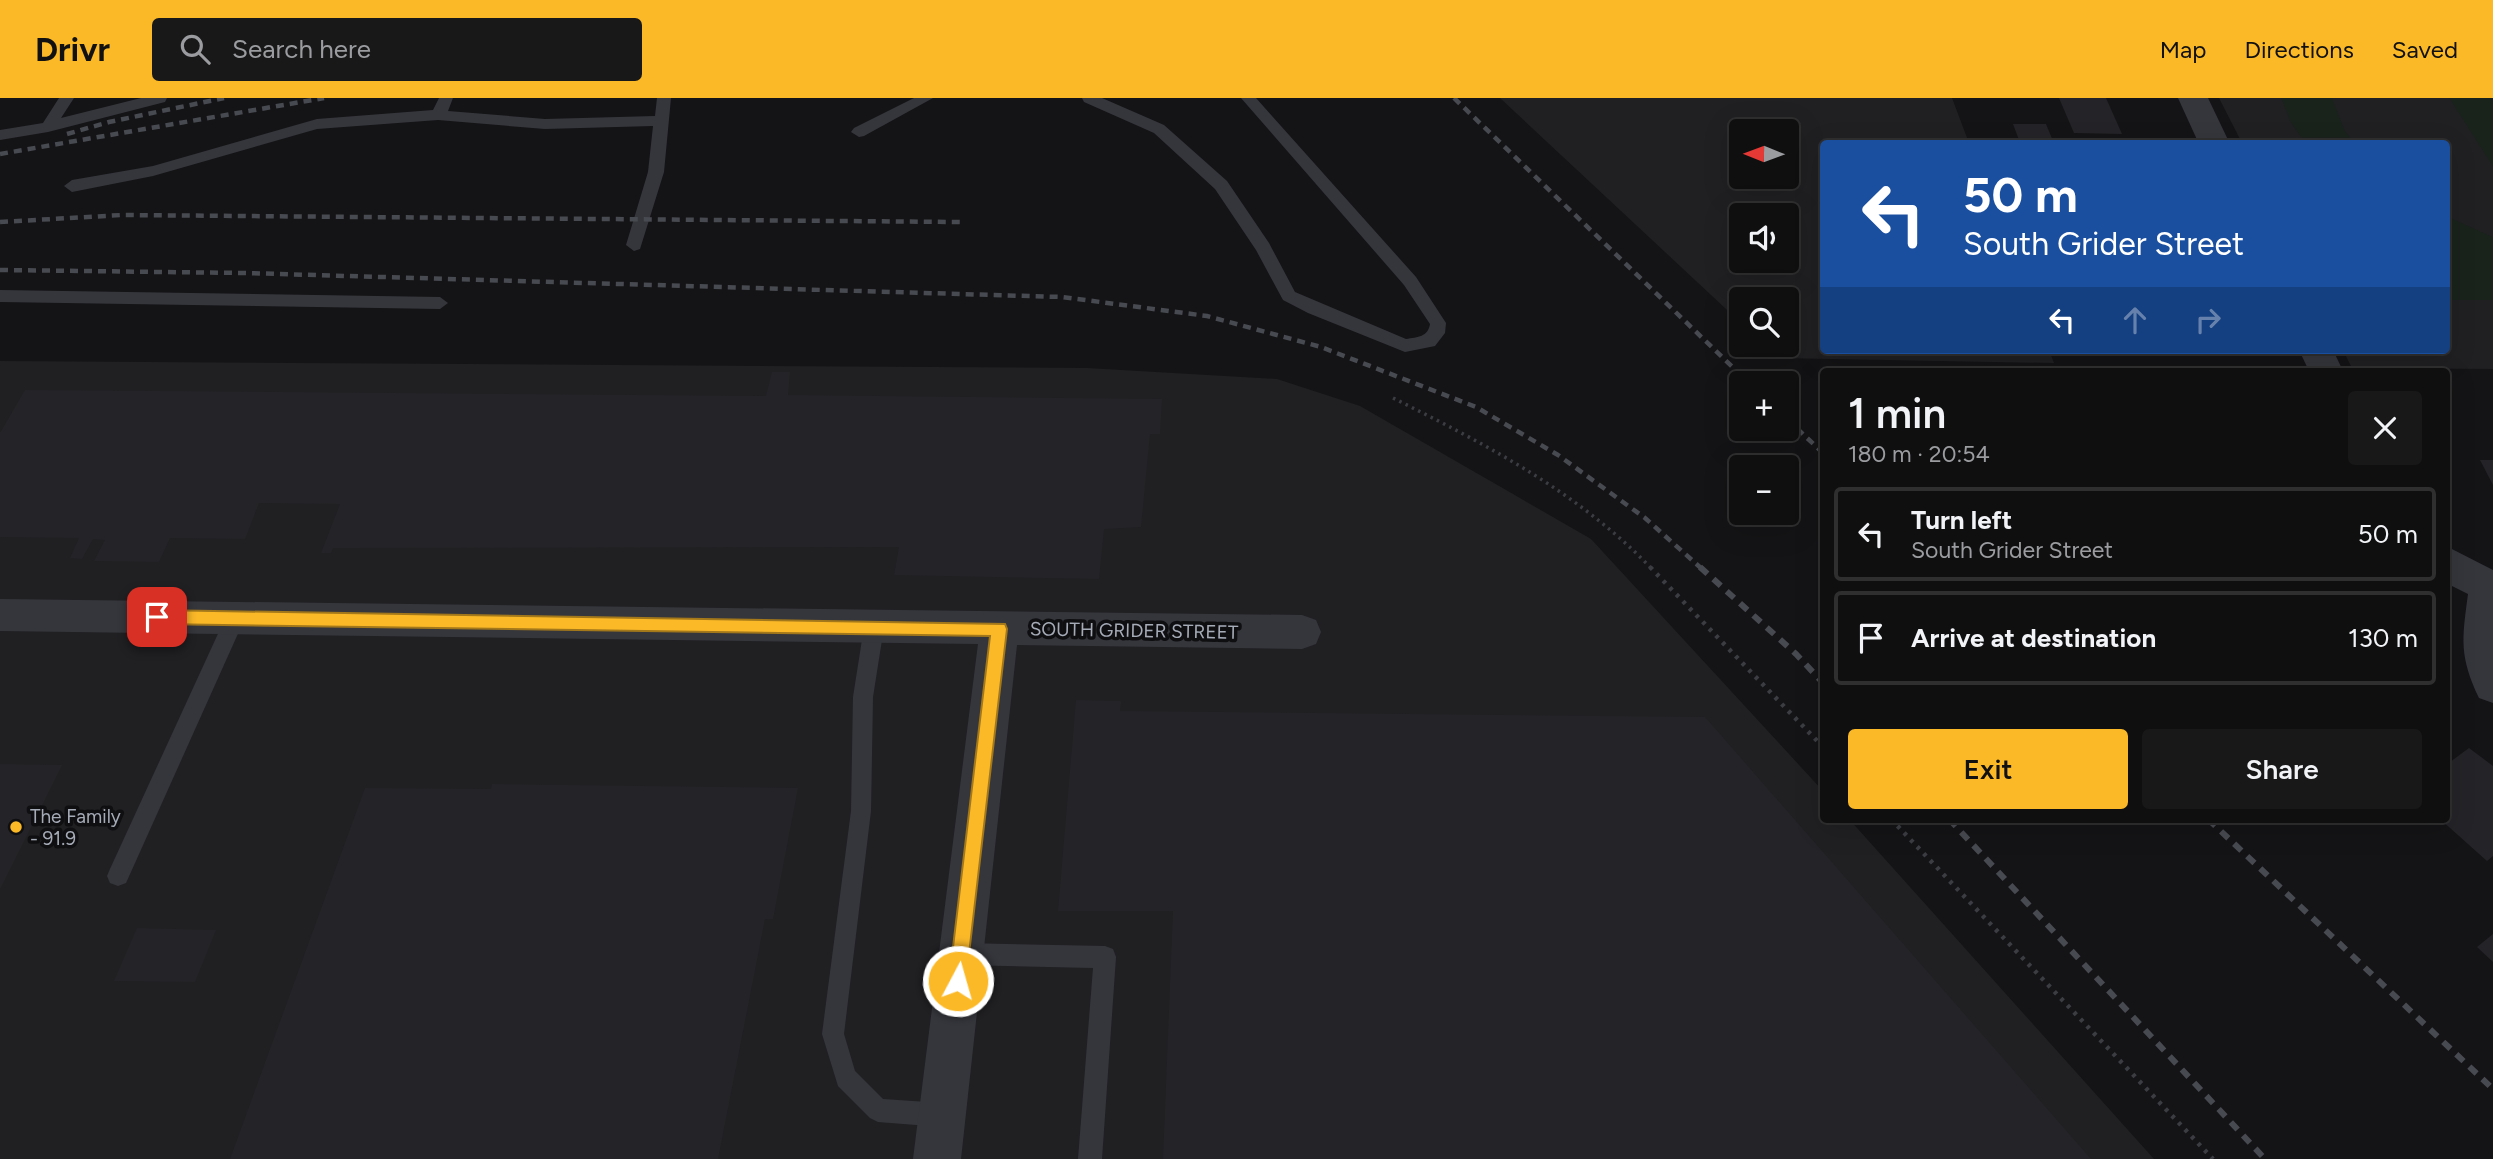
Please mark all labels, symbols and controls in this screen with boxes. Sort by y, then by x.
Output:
search box [152,18,642,81]
text: Drivr [35,30,110,69]
icon: search [176,30,214,68]
text: Search here [232,33,371,65]
text: Map [2160,35,2206,64]
text: Directions [2244,35,2354,64]
text: Saved [2392,35,2458,64]
north arrow [1729,119,1799,189]
map controls [1729,119,1799,525]
text: 50 m [1963,165,2078,224]
icon: left [1848,168,1939,259]
button: sound [1729,203,1799,273]
text: South Grider Street [1963,225,2244,263]
button: search [1729,287,1799,357]
icon: left [2043,301,2081,339]
icon: ahead [2116,301,2154,339]
icon: right [2189,301,2227,339]
button: + [1729,371,1799,441]
text: 1 min [1848,388,1946,439]
button: close [2348,391,2422,465]
text: 180 m · 20:54 [1848,440,1990,468]
button: − [1729,455,1799,525]
text: Turn left [1911,504,2012,536]
icon: left [1852,515,1890,553]
text: 50 m [2358,518,2418,550]
text: South Grider Street [1911,536,2113,564]
pin [127,587,187,647]
icon: arrive [138,598,176,636]
street label: SOUTH GRIDER STREET [1030,617,1239,644]
icon: arrive [1852,619,1890,657]
text: Arrive at destination [1911,622,2156,654]
text: 130 m [2348,622,2418,654]
button: Exit [1848,729,2128,809]
button: Share [2142,729,2422,809]
place label: The Family - 91.9 [30,805,121,850]
marker: The Family - 91.9 [8,819,24,835]
position arrow [921,944,995,1018]

